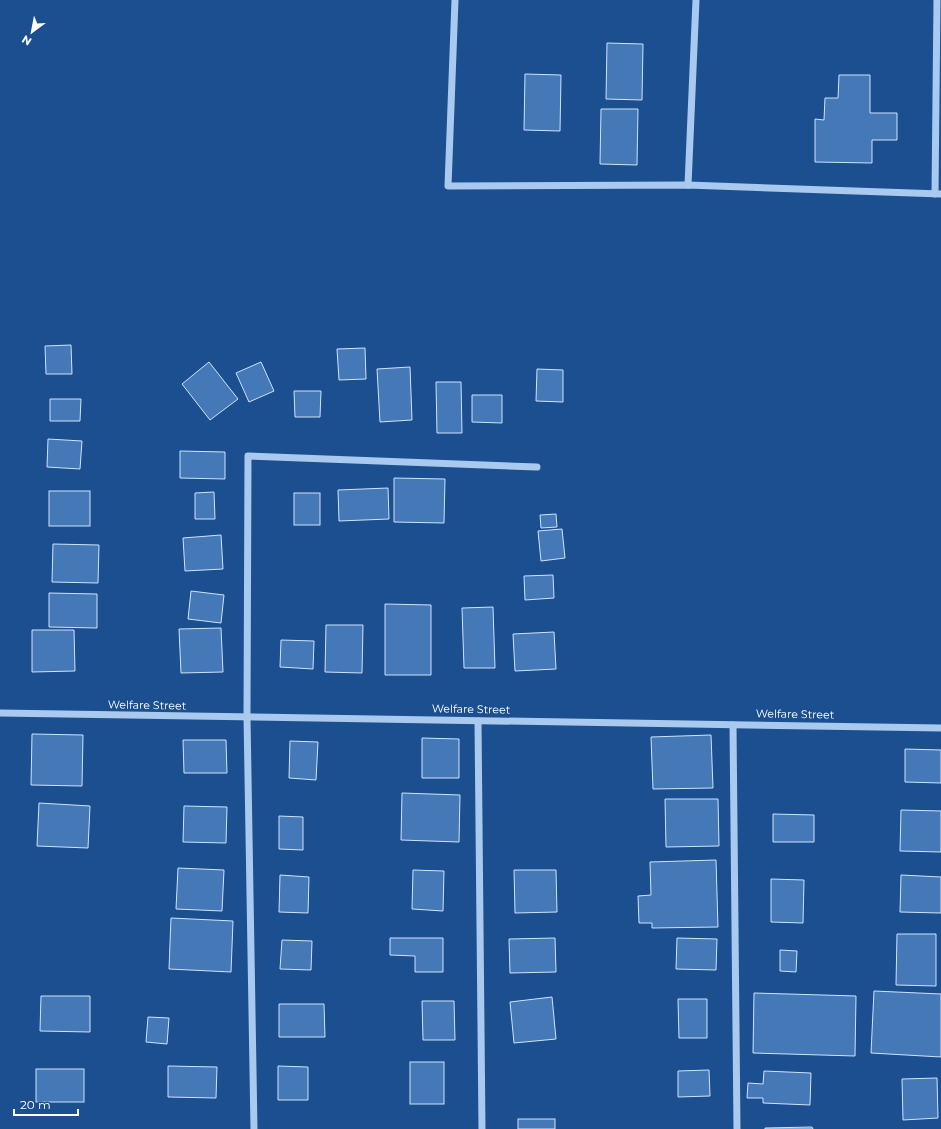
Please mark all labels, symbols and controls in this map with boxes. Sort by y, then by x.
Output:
north arrow [12,12,52,52]
text: N [19,32,34,49]
street label: Welfare Street [108,697,187,713]
street label: Welfare Street [432,701,511,717]
street label: Welfare Street [756,706,835,722]
scale bar [14,1091,78,1117]
text: 20 m [20,1097,51,1112]

